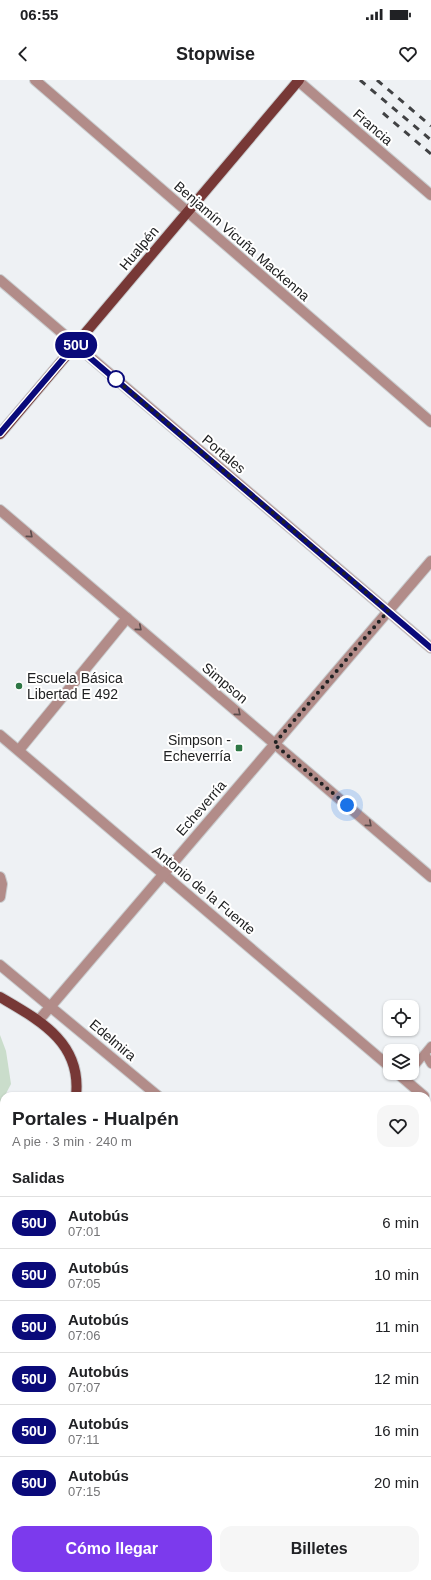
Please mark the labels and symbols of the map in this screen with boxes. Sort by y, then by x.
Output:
street label: Francia [350,106,396,148]
street label: Benjamín Vicuña Mackenna [171,178,313,304]
street label: Hualpén [116,223,162,273]
line badge: 50U [53,332,99,358]
unlabelled marker [107,370,125,388]
street label: Portales [199,431,249,477]
one-way arrow [25,530,32,537]
one-way arrow [135,624,142,631]
street label: Simpson [199,659,251,707]
place label: Escuela Básica Libertad E 492 [27,670,123,702]
marker: Escuela Básica Libertad E 492 [14,681,24,691]
one-way arrow [233,708,241,715]
place label: Simpson - Echeverría [163,732,231,764]
marker: Simpson - Echeverría [234,743,244,753]
street label: Echeverría [173,777,229,839]
your location [337,795,357,815]
one-way arrow [364,820,372,827]
street label: Antonio de la Fuente [149,842,259,938]
street label: Edelmira [87,1016,139,1064]

